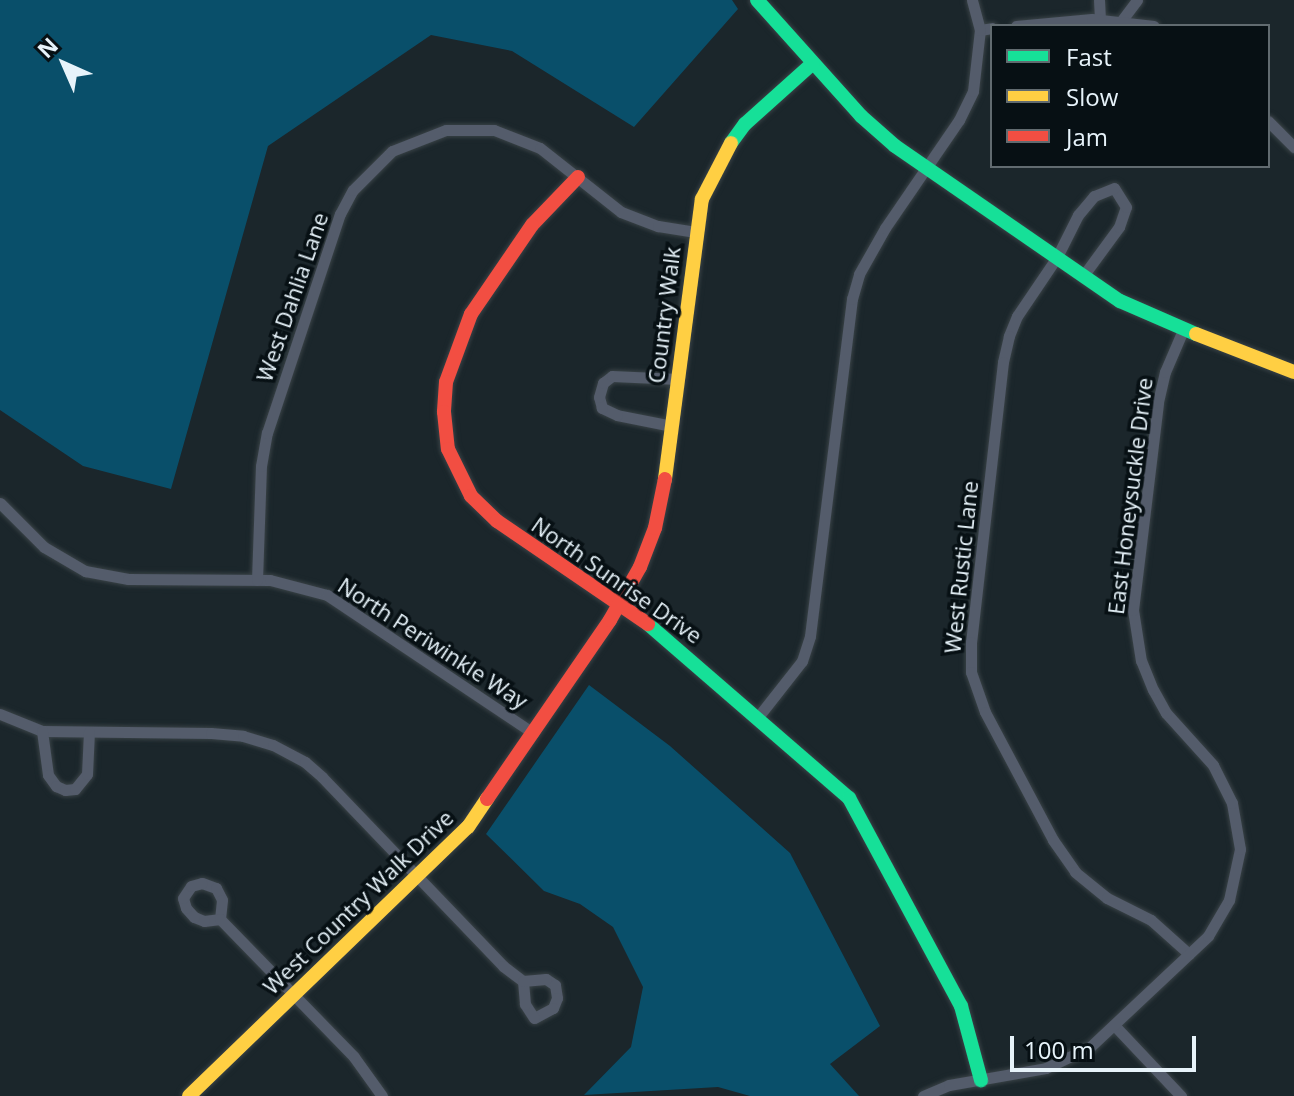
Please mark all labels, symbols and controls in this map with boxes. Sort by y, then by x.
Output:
north arrow [24,24,104,104]
legend [990,24,1270,168]
text: N [30,30,64,64]
text: Fast [1066,40,1112,73]
text: Slow [1066,80,1118,113]
text: Jam [1066,120,1108,153]
street label: West Dahlia Lane [251,209,333,385]
street label: Country Walk [643,245,685,385]
street label: East Honeysuckle Drive [1102,376,1158,616]
street label: West Rustic Lane [939,479,983,655]
street label: North Sunrise Drive [527,511,707,649]
street label: North Periwinkle Way [333,572,533,714]
street label: West Country Walk Drive [258,804,458,1000]
scale bar [1014,1020,1200,1070]
text: 100 m [1024,1033,1094,1066]

